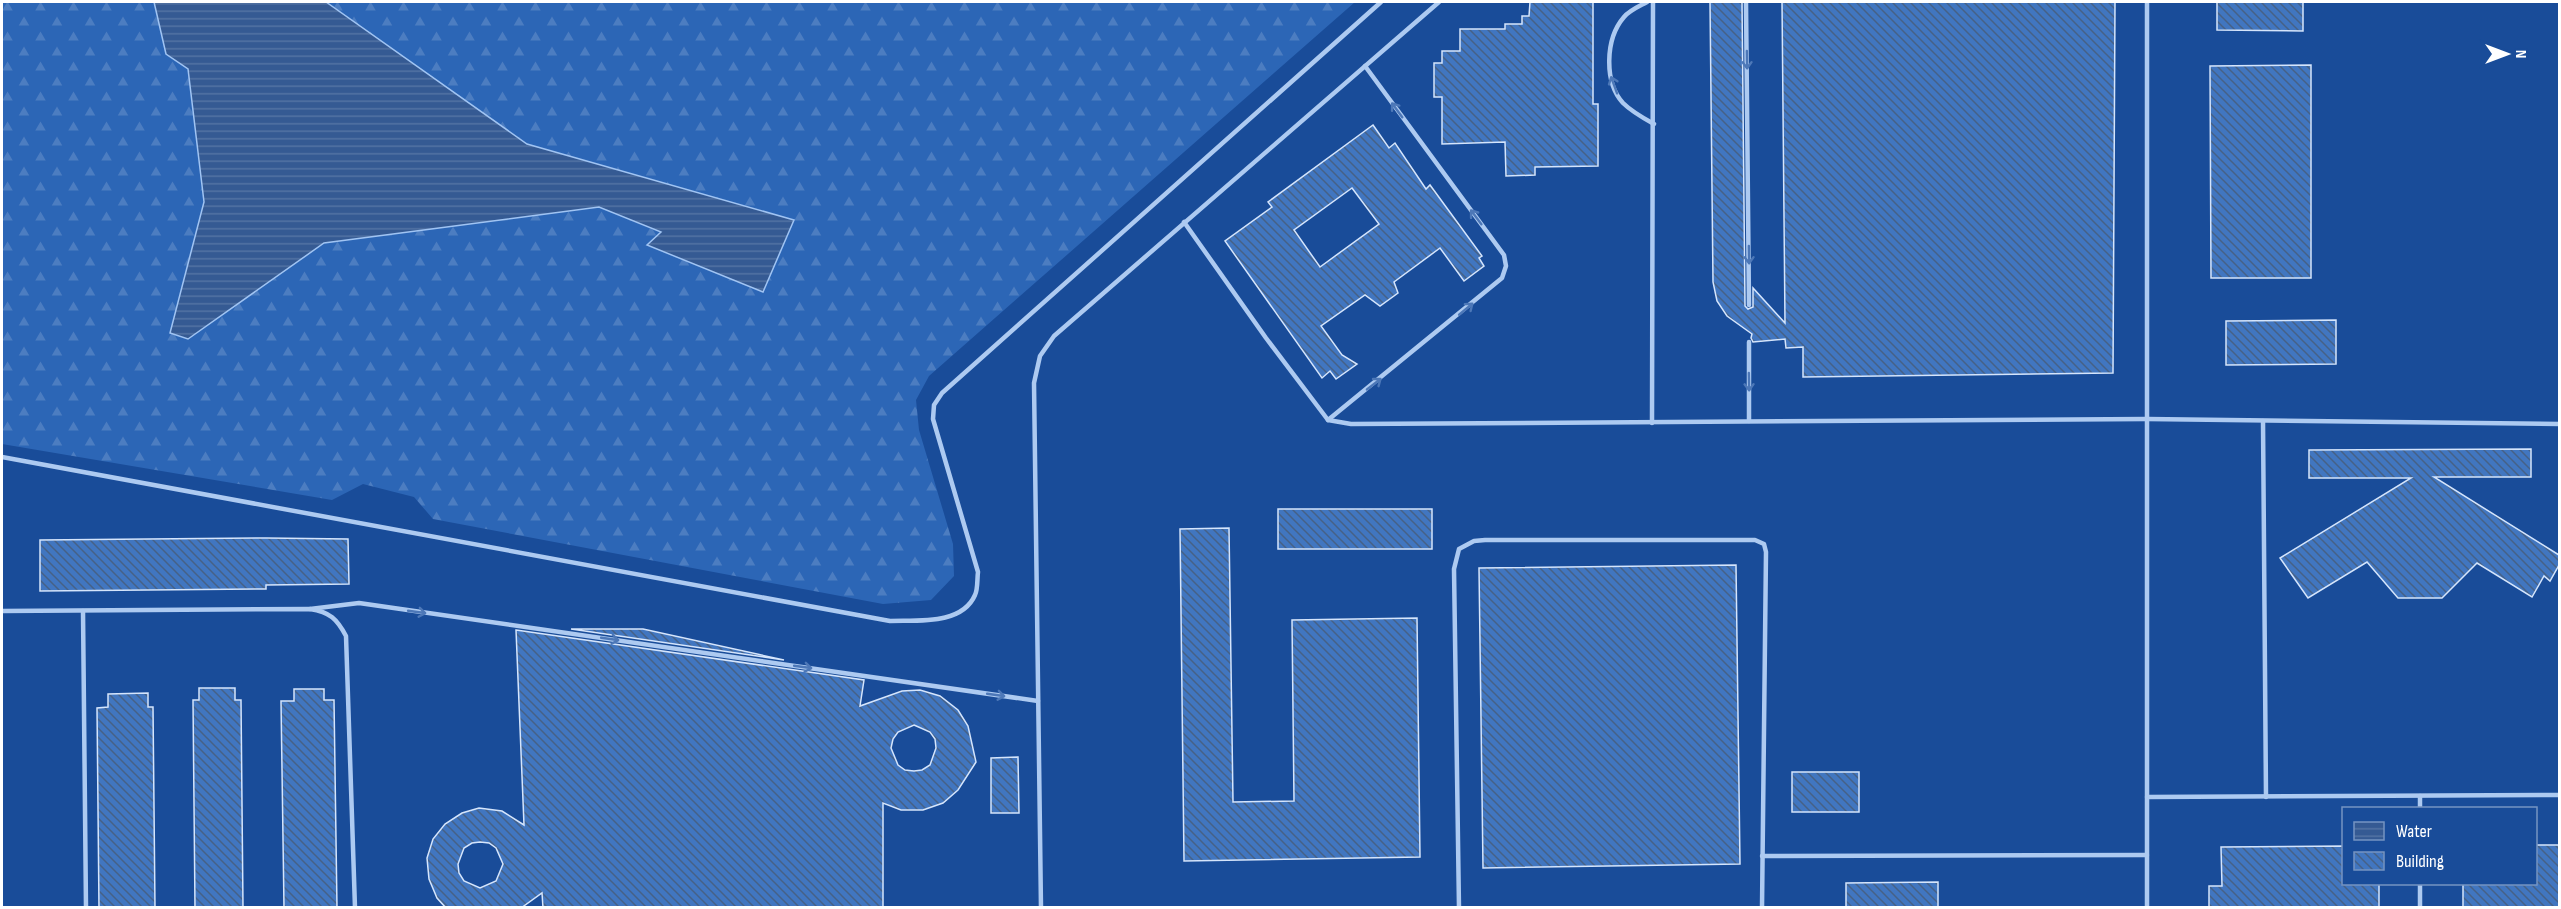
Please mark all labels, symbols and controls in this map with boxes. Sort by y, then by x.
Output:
north arrow [2477,24,2537,84]
one-way arrow [1741,49,1753,69]
text: N [2511,50,2530,58]
one-way arrow [1607,76,1618,94]
one-way arrow [1391,102,1403,118]
one-way arrow [1470,210,1482,226]
one-way arrow [1743,244,1755,264]
one-way arrow [1458,302,1473,316]
one-way arrow [1743,371,1755,391]
one-way arrow [1366,377,1382,390]
one-way arrow [407,606,426,617]
one-way arrow [600,634,619,645]
one-way arrow [793,662,812,673]
one-way arrow [986,690,1005,701]
legend [2342,807,2537,885]
text: Water [2396,821,2432,842]
text: Building [2396,851,2444,872]

